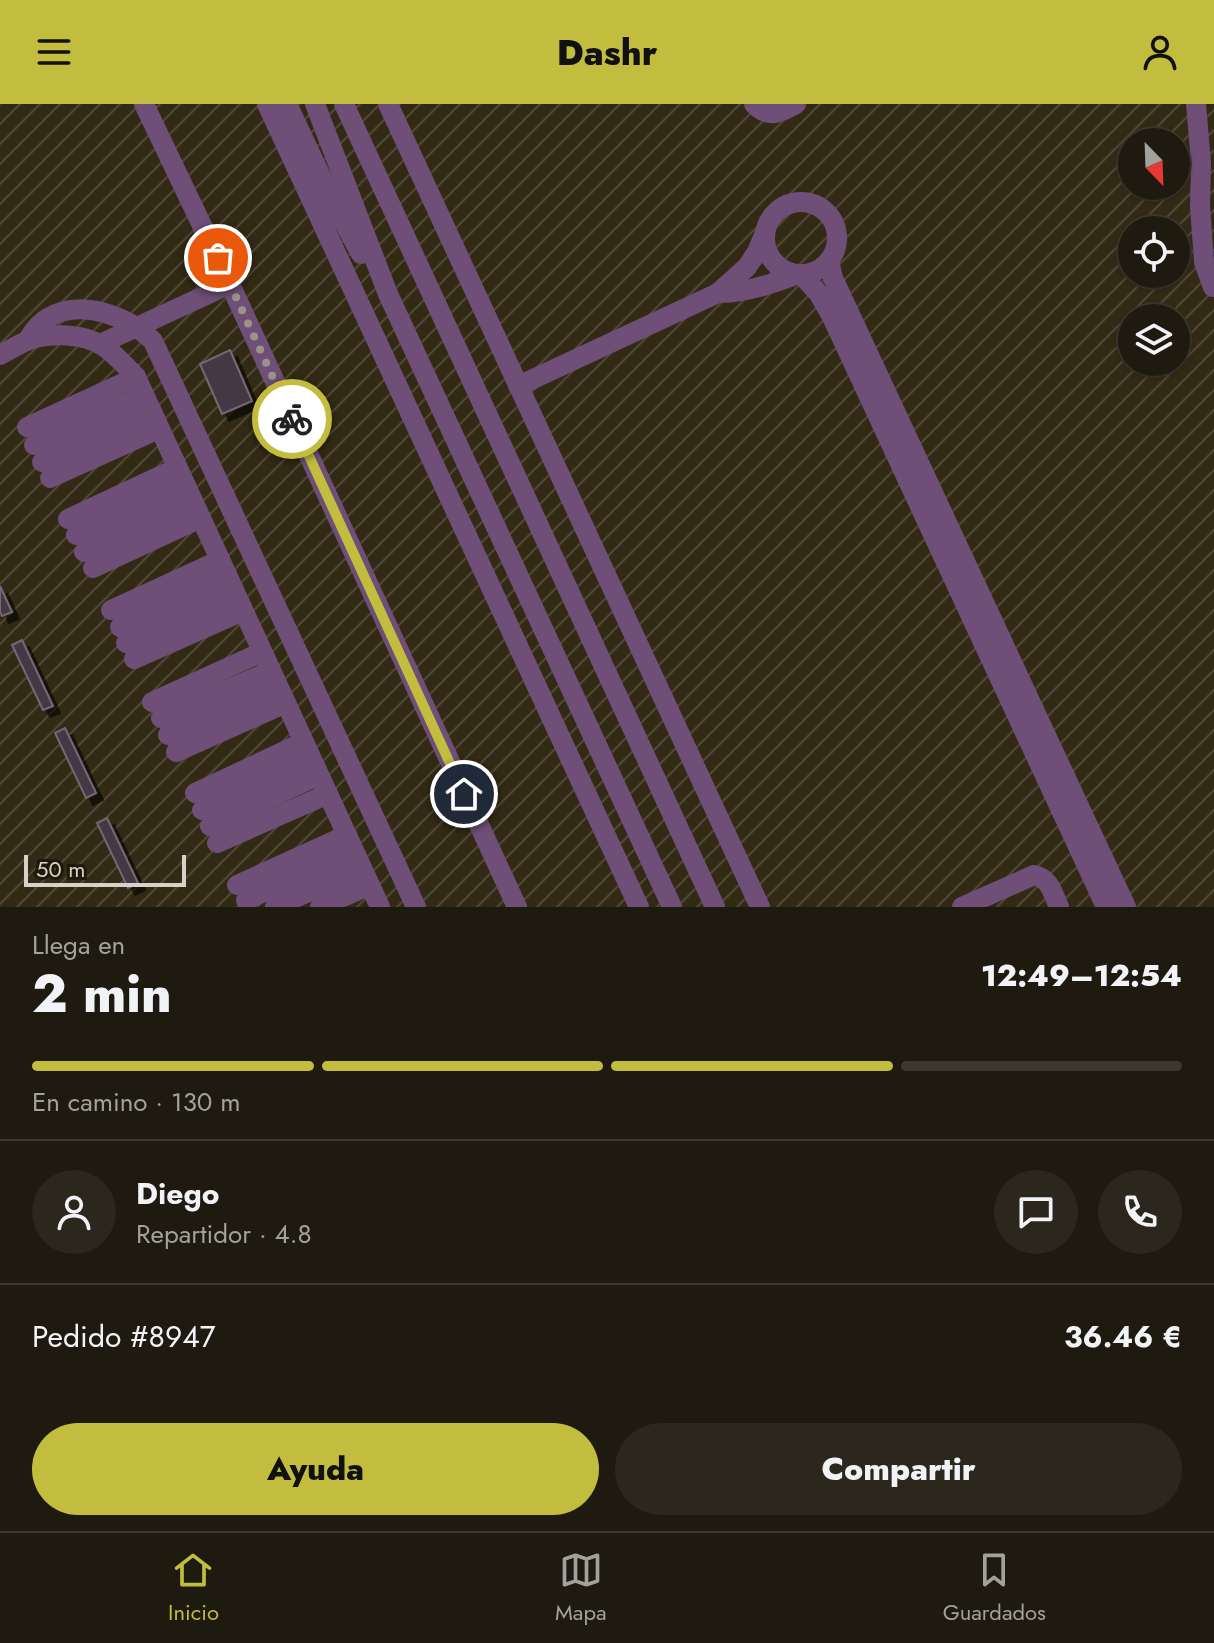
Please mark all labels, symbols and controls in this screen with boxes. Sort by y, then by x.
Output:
text: Dashr [557,26,657,78]
icon: menu [32,30,76,74]
icon: person [1138,30,1182,74]
north arrow [1118,128,1190,200]
map controls [1118,128,1190,376]
button: locate [1118,216,1190,288]
pin [184,224,252,292]
icon: bag [196,236,240,280]
button: layers [1118,304,1190,376]
courier [252,379,332,459]
icon: bike [270,397,314,441]
pin [430,760,498,828]
icon: home [442,772,486,816]
scale bar [24,851,186,887]
text: 50 m [36,853,85,885]
text: Llega en [32,926,125,964]
text: 12:49–12:54 [981,954,1182,997]
text: 2 min [32,956,172,1032]
text: En camino · 130 m [32,1083,241,1121]
button: person [32,1170,116,1254]
button: chat [994,1170,1078,1254]
button: phone [1098,1170,1182,1254]
text: Diego [136,1172,219,1215]
text: Repartidor · 4.8 [136,1215,312,1253]
text: Pedido #8947 [32,1315,215,1358]
text: 36.46 € [1064,1315,1182,1358]
button: Ayuda [32,1423,599,1515]
button: Compartir [615,1423,1182,1515]
tab: Inicio [168,1548,219,1628]
tab: Mapa [555,1548,607,1628]
tab: Guardados [943,1548,1046,1628]

